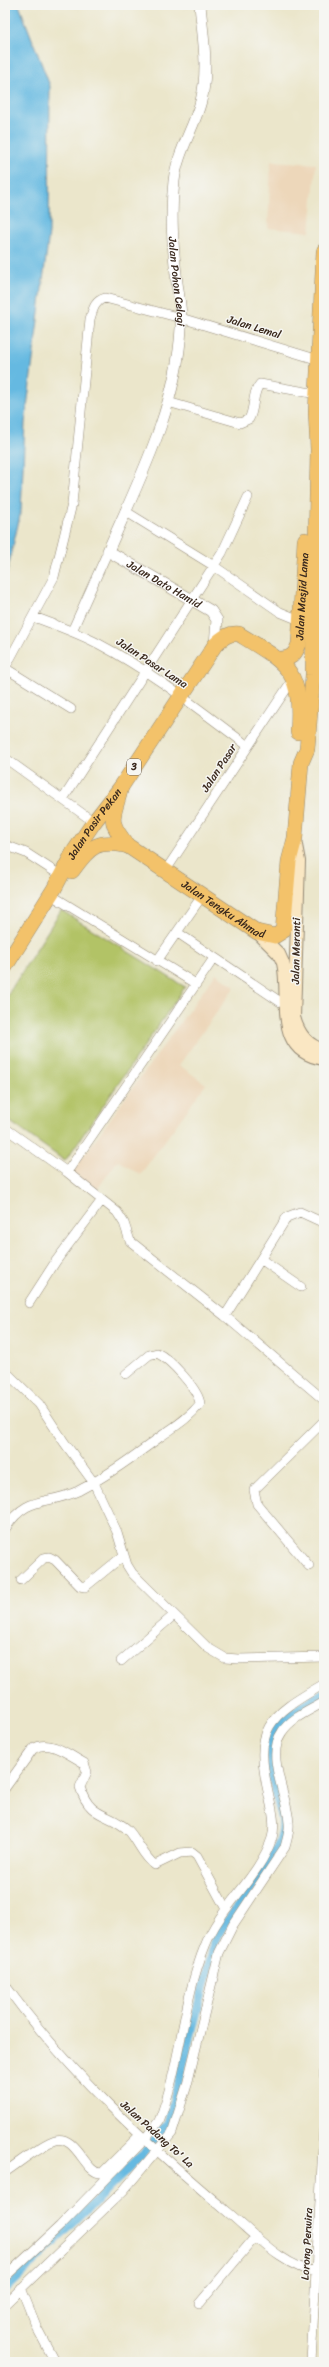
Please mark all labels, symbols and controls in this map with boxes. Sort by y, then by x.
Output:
street label: Jalan Pohon Celagi [163,235,191,327]
street label: Jalan Lemal [224,309,284,344]
street label: Jalan Masjid Lama [290,552,314,642]
street label: Jalan Dato Hamid [122,554,206,614]
street label: Jalan Pasar Lama [112,632,192,694]
street label: Jalan Pasar [196,739,243,797]
road number: 3 [127,759,141,775]
street label: Jalan Pasir Pekan [61,784,127,864]
street label: Jalan Tengku Ahmad [177,874,268,943]
street label: Jalan Meranti [286,917,306,985]
street label: Jalan Padang To' La [115,2095,199,2173]
street label: Lorong Perwira [296,2207,318,2281]

